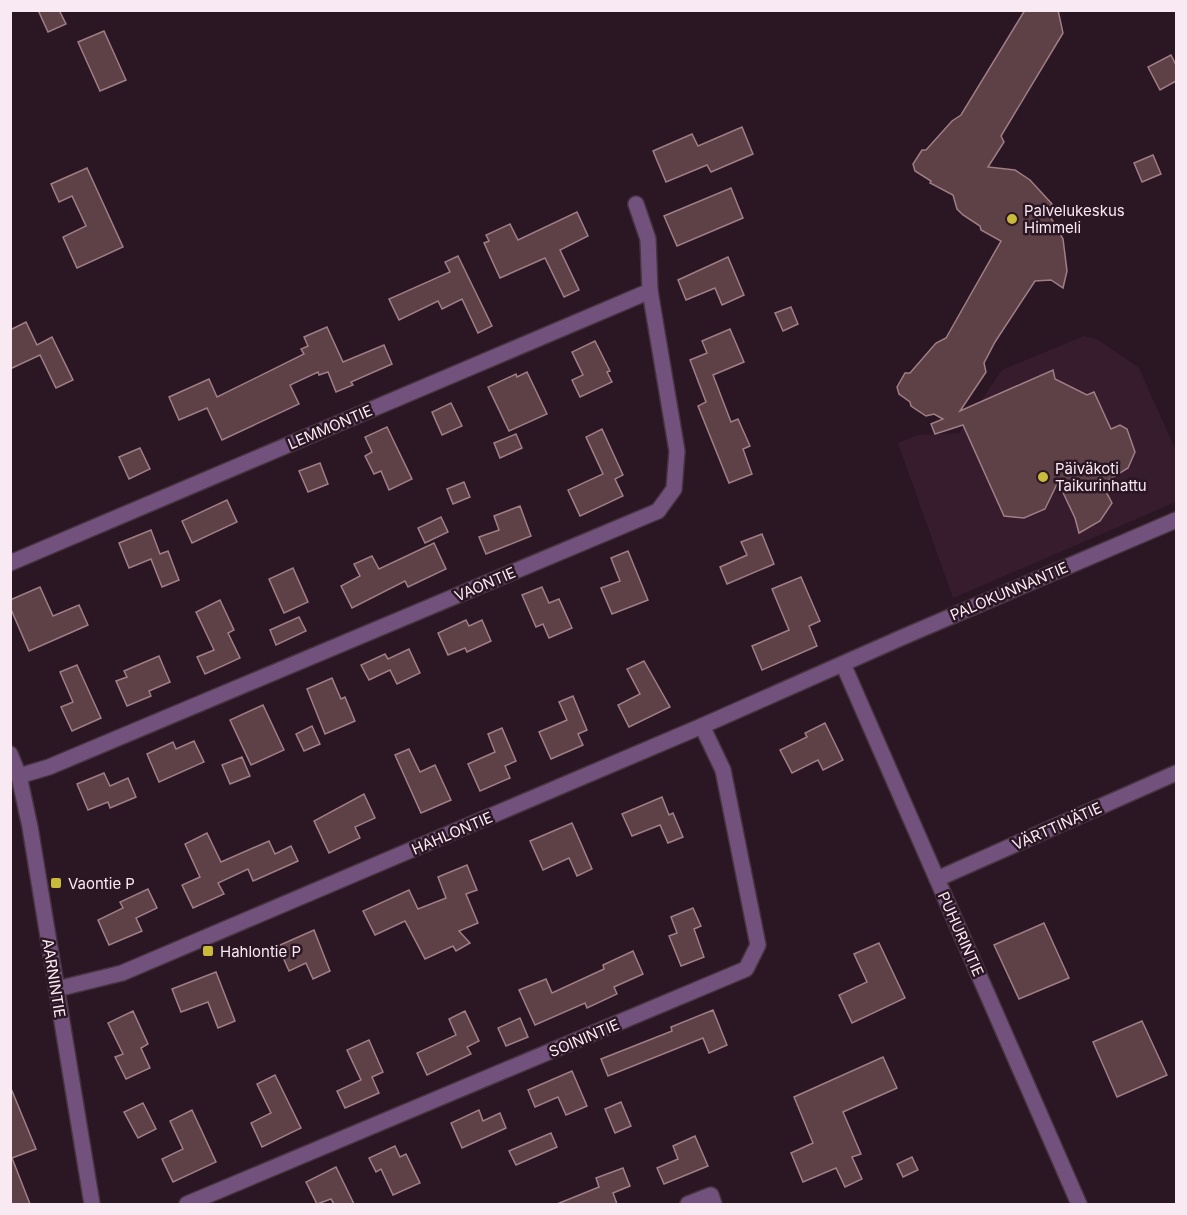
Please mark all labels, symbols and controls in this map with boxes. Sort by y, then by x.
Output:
place label: Palvelukeskus Himmeli [1024,201,1125,237]
marker: Palvelukeskus Himmeli [1005,212,1019,226]
street label: LEMMONTIE [285,401,375,453]
place label: Päiväkoti Taikurinhattu [1055,459,1147,495]
marker: Päiväkoti Taikurinhattu [1036,470,1050,484]
street label: PALOKUNNANTIE [947,558,1071,624]
street label: VAONTIE [452,563,518,605]
street label: VÄRTTINÄTIE [1009,798,1105,854]
street label: HAHLONTIE [409,807,495,859]
place label: Vaontie P [68,874,135,893]
marker: Vaontie P [49,876,63,890]
street label: PUHURINTIE [934,889,988,979]
street label: AARNINTIE [38,937,70,1019]
place label: Hahlontie P [220,942,301,961]
marker: Hahlontie P [201,944,215,958]
street label: SOININTIE [546,1015,622,1061]

